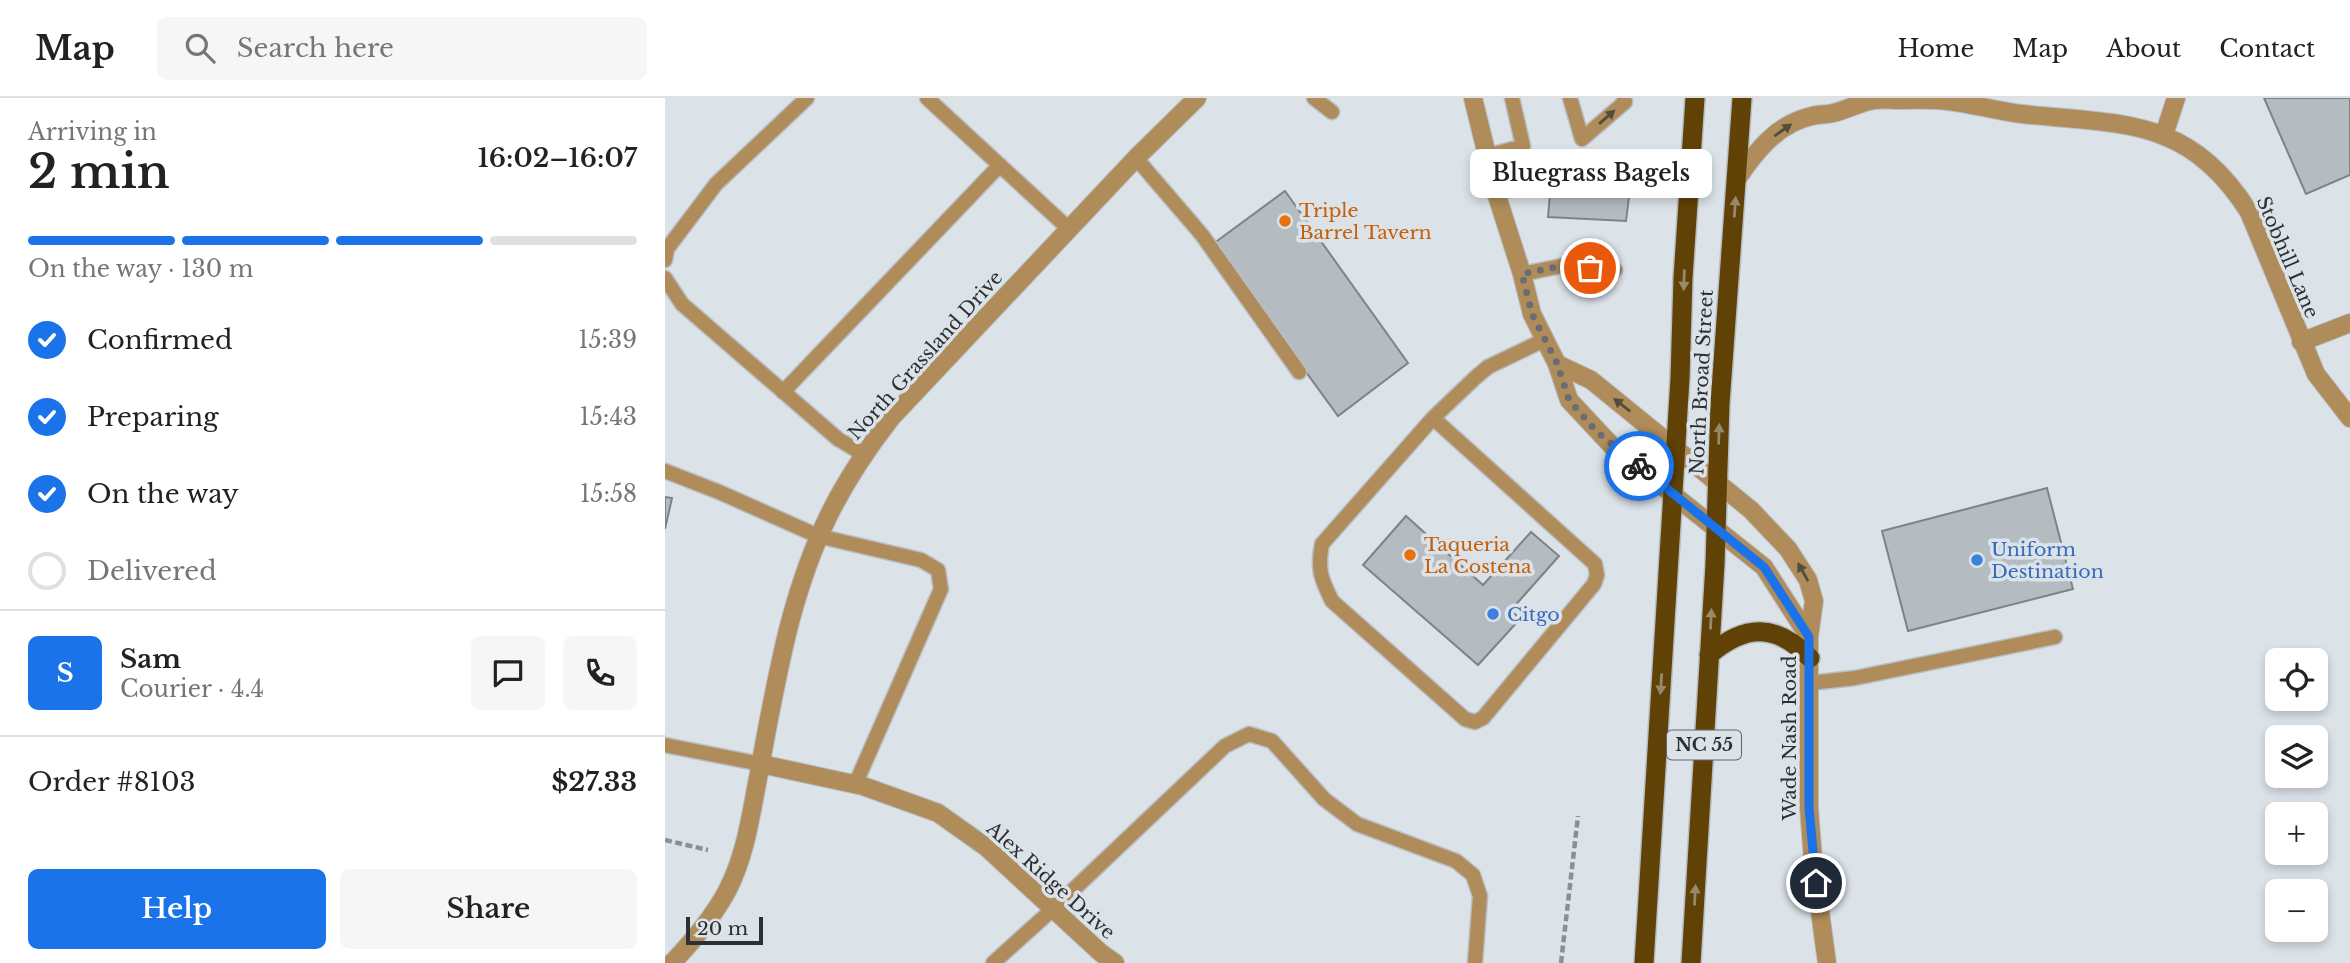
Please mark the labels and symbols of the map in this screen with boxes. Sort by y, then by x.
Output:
one-way arrow [1598,109,1616,125]
one-way arrow [1773,124,1792,137]
callout: Bluegrass Bagels [1469,149,1711,198]
street label: Stobhill Lane [2252,193,2323,321]
one-way arrow [1729,196,1740,218]
place label: Triple Barrel Tavern [1299,199,1432,244]
marker: Triple Barrel Tavern [1277,213,1293,229]
pin [1560,238,1620,298]
street label: North Grassland Drive [843,266,1007,445]
one-way arrow [1678,270,1689,292]
street label: North Broad Street [1685,288,1718,475]
one-way arrow [1613,398,1631,413]
one-way arrow [1714,422,1725,444]
courier [1604,431,1674,501]
place label: Taqueria La Costena [1424,533,1532,578]
place label: Uniform Destination [1991,538,2104,583]
marker: Taqueria La Costena [1402,547,1418,563]
marker: Uniform Destination [1969,552,1985,568]
one-way arrow [1797,562,1809,582]
place label: Citgo [1507,603,1560,626]
marker: Citgo [1485,606,1501,622]
one-way arrow [1706,608,1717,630]
street label: Wade Nash Road [1778,655,1801,822]
one-way arrow [1655,673,1666,695]
road number: NC 55 [1667,730,1741,760]
street label: Alex Ridge Drive [981,816,1120,944]
pin [1786,853,1846,913]
one-way arrow [1690,884,1701,906]
scale bar [686,914,763,946]

